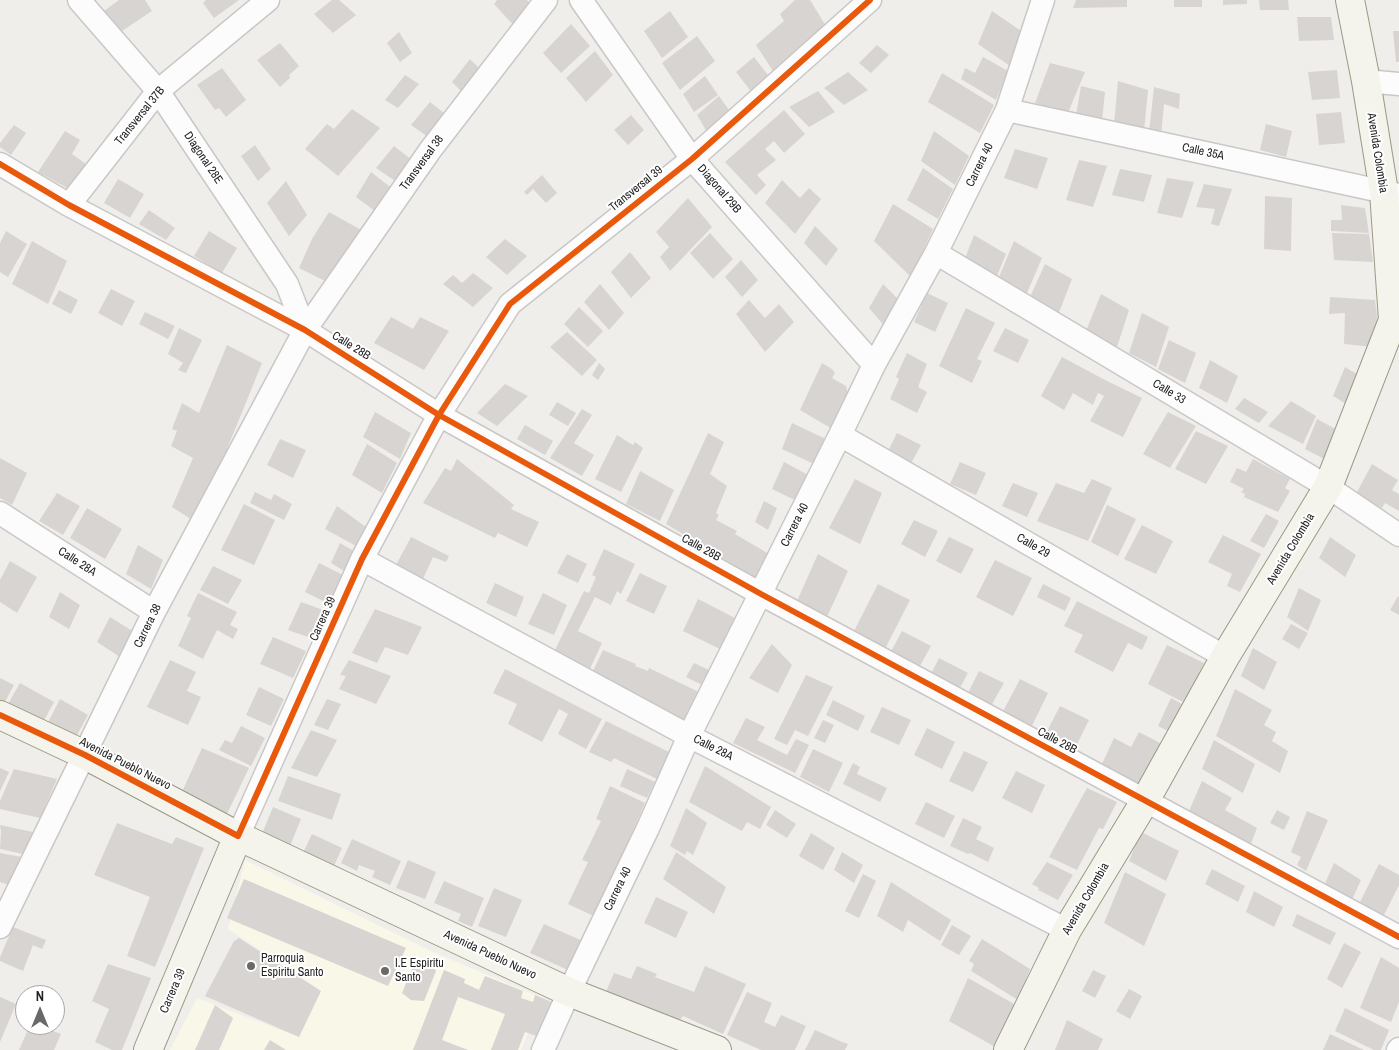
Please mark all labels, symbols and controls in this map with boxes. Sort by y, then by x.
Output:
street label: Transversal 37B [112,84,168,148]
street label: Avenida Colombia [1364,112,1390,194]
street label: Diagonal 28E [180,129,226,187]
street label: Transversal 38 [397,133,447,193]
street label: Carrera 40 [963,141,997,189]
street label: Calle 35A [1181,141,1225,163]
street label: Diagonal 29B [694,162,744,216]
street label: Transversal 39 [606,163,666,215]
street label: Calle 28B [329,329,373,363]
street label: Calle 33 [1150,377,1188,407]
street label: Carrera 40 [778,501,812,549]
street label: Avenida Colombia [1264,511,1318,587]
street label: Calle 28B [679,531,723,565]
street label: Calle 29 [1014,531,1052,561]
street label: Calle 28A [55,544,99,580]
street label: Carrera 39 [307,595,339,643]
street label: Carrera 38 [131,602,165,650]
street label: Calle 28B [1035,725,1079,757]
street label: Calle 28A [691,732,735,764]
street label: Avenida Pueblo Nuevo [77,735,173,793]
street label: Avenida Colombia [1060,860,1112,938]
street label: Carrera 40 [601,865,635,913]
street label: Avenida Pueblo Nuevo [441,927,539,983]
place label: Parroquia Espiritu Santo [261,952,323,980]
place label: I.E Espiritu Santo [395,957,444,985]
marker: Parroquia Espiritu Santo [245,960,257,972]
marker: I.E Espiritu Santo [379,965,391,977]
street label: Carrera 39 [157,967,189,1015]
north arrow [15,985,65,1035]
text: N [36,987,44,1005]

